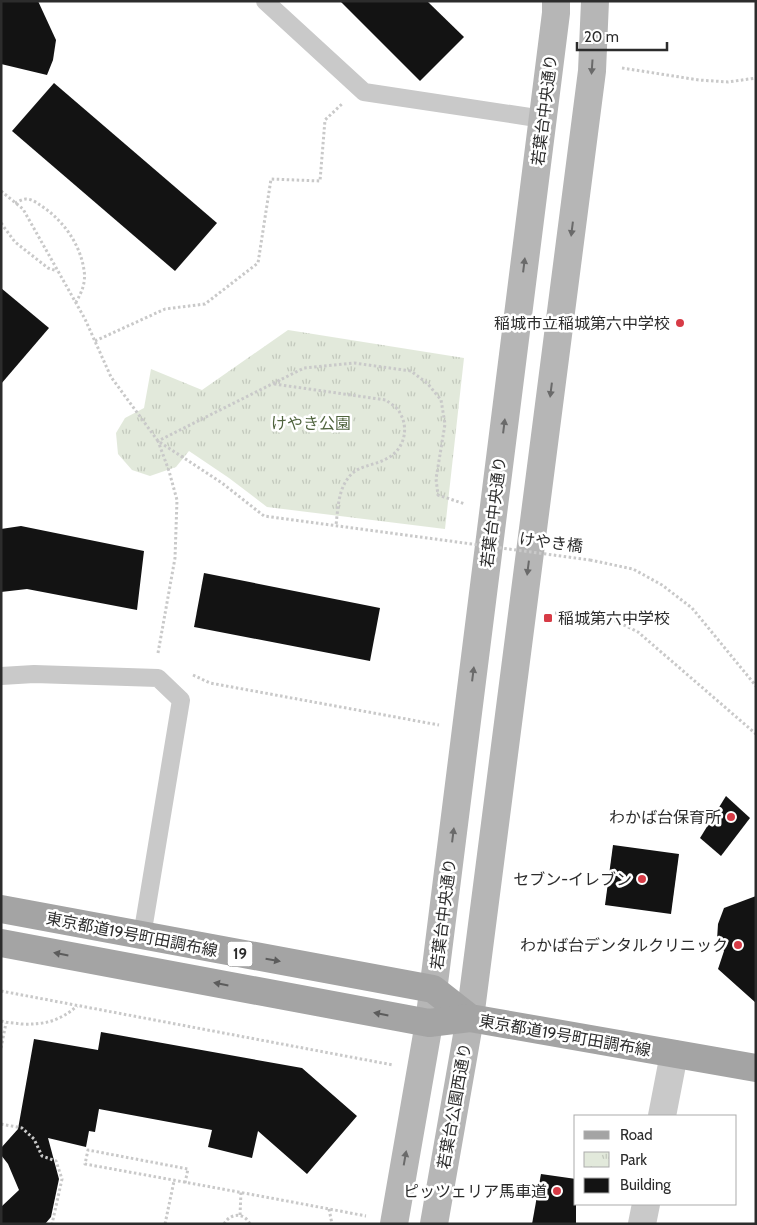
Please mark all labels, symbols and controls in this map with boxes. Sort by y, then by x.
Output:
scale bar [577,20,667,52]
text: 20 m [584,28,619,46]
street label: 若葉台中央通り [528,53,561,167]
one-way arrow [588,60,596,76]
one-way arrow [568,221,576,237]
one-way arrow [521,257,529,273]
place label: 稲城市立稲城第六中学校 [494,314,670,333]
marker: 稲城市立稲城第六中学校 [674,317,686,329]
one-way arrow [547,382,555,398]
park label: けやき公園 [271,414,351,433]
one-way arrow [500,418,508,434]
street label: 若葉台中央通り [477,455,510,569]
street label: けやき橋 [518,529,584,556]
one-way arrow [524,561,532,577]
place label: 稲城第六中学校 [558,609,670,628]
marker: 稲城第六中学校 [542,612,554,624]
one-way arrow [469,666,477,682]
place label: わかば台保育所 [609,808,721,827]
marker: わかば台保育所 [725,811,737,823]
one-way arrow [449,827,457,843]
street label: 若葉台中央通り [427,857,460,971]
place label: セブン-イレブン [513,870,632,889]
marker: セブン-イレブン [636,873,648,885]
street label: 東京都道19号町田調布線 [45,909,219,960]
place label: わかば台デンタルクリニック [520,936,728,955]
marker: わかば台デンタルクリニック [732,939,744,951]
road number: 19 [228,942,252,966]
one-way arrow [54,950,69,958]
one-way arrow [265,956,280,964]
one-way arrow [213,979,229,987]
one-way arrow [372,1009,388,1017]
street label: 東京都道19号町田調布線 [477,1011,652,1060]
street label: 若葉台公園西通り [434,1041,475,1171]
legend [574,1115,737,1205]
text: Road [620,1126,653,1144]
one-way arrow [402,1150,410,1166]
text: Park [620,1151,647,1169]
text: Building [620,1176,671,1194]
place label: ピッツェリア馬車道 [403,1182,547,1201]
marker: ピッツェリア馬車道 [551,1185,563,1197]

